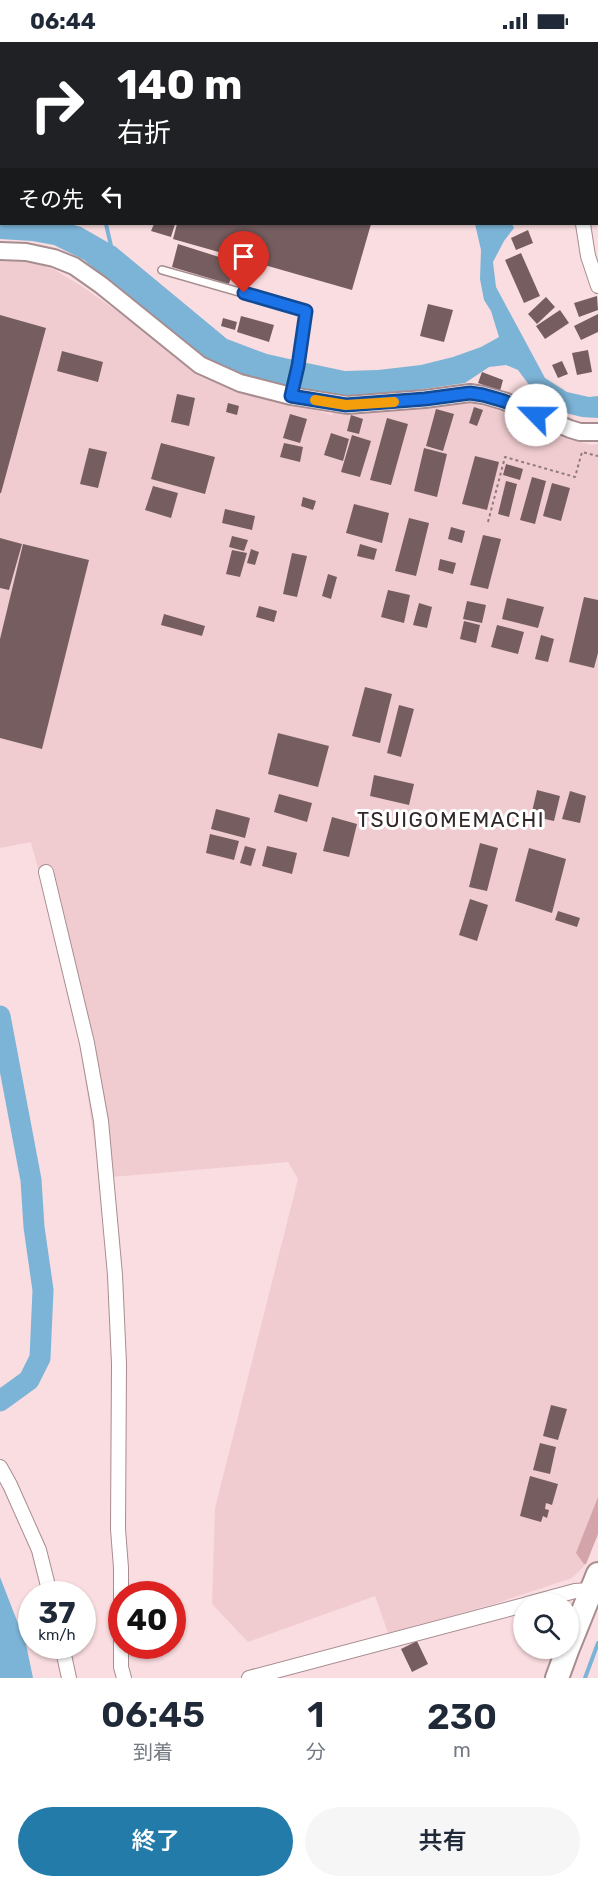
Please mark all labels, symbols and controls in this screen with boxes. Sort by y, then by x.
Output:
text: 06:44 [30,8,96,35]
text: 140 m [117,60,243,110]
icon: right [18,66,96,144]
text: 右折 [117,117,171,149]
icon: left [96,180,129,213]
text: その先 [18,186,84,213]
pin [218,231,269,293]
icon: arrive [227,240,260,273]
position arrow [504,383,568,447]
district label: TSUIGOMEMACHI [357,807,545,832]
speed limit sign: 40 [108,1581,186,1659]
map controls [513,1593,579,1659]
button: search [513,1593,579,1659]
text: 37 [39,1595,75,1631]
text: km/h [38,1626,76,1644]
text: 06:45 [101,1693,205,1736]
text: 1 [307,1693,325,1736]
text: 230 [427,1695,497,1738]
text: m [453,1738,471,1762]
text: 到着 [133,1740,173,1764]
text: 分 [306,1740,326,1764]
button: 終了 [18,1807,293,1876]
button: 共有 [305,1807,580,1876]

